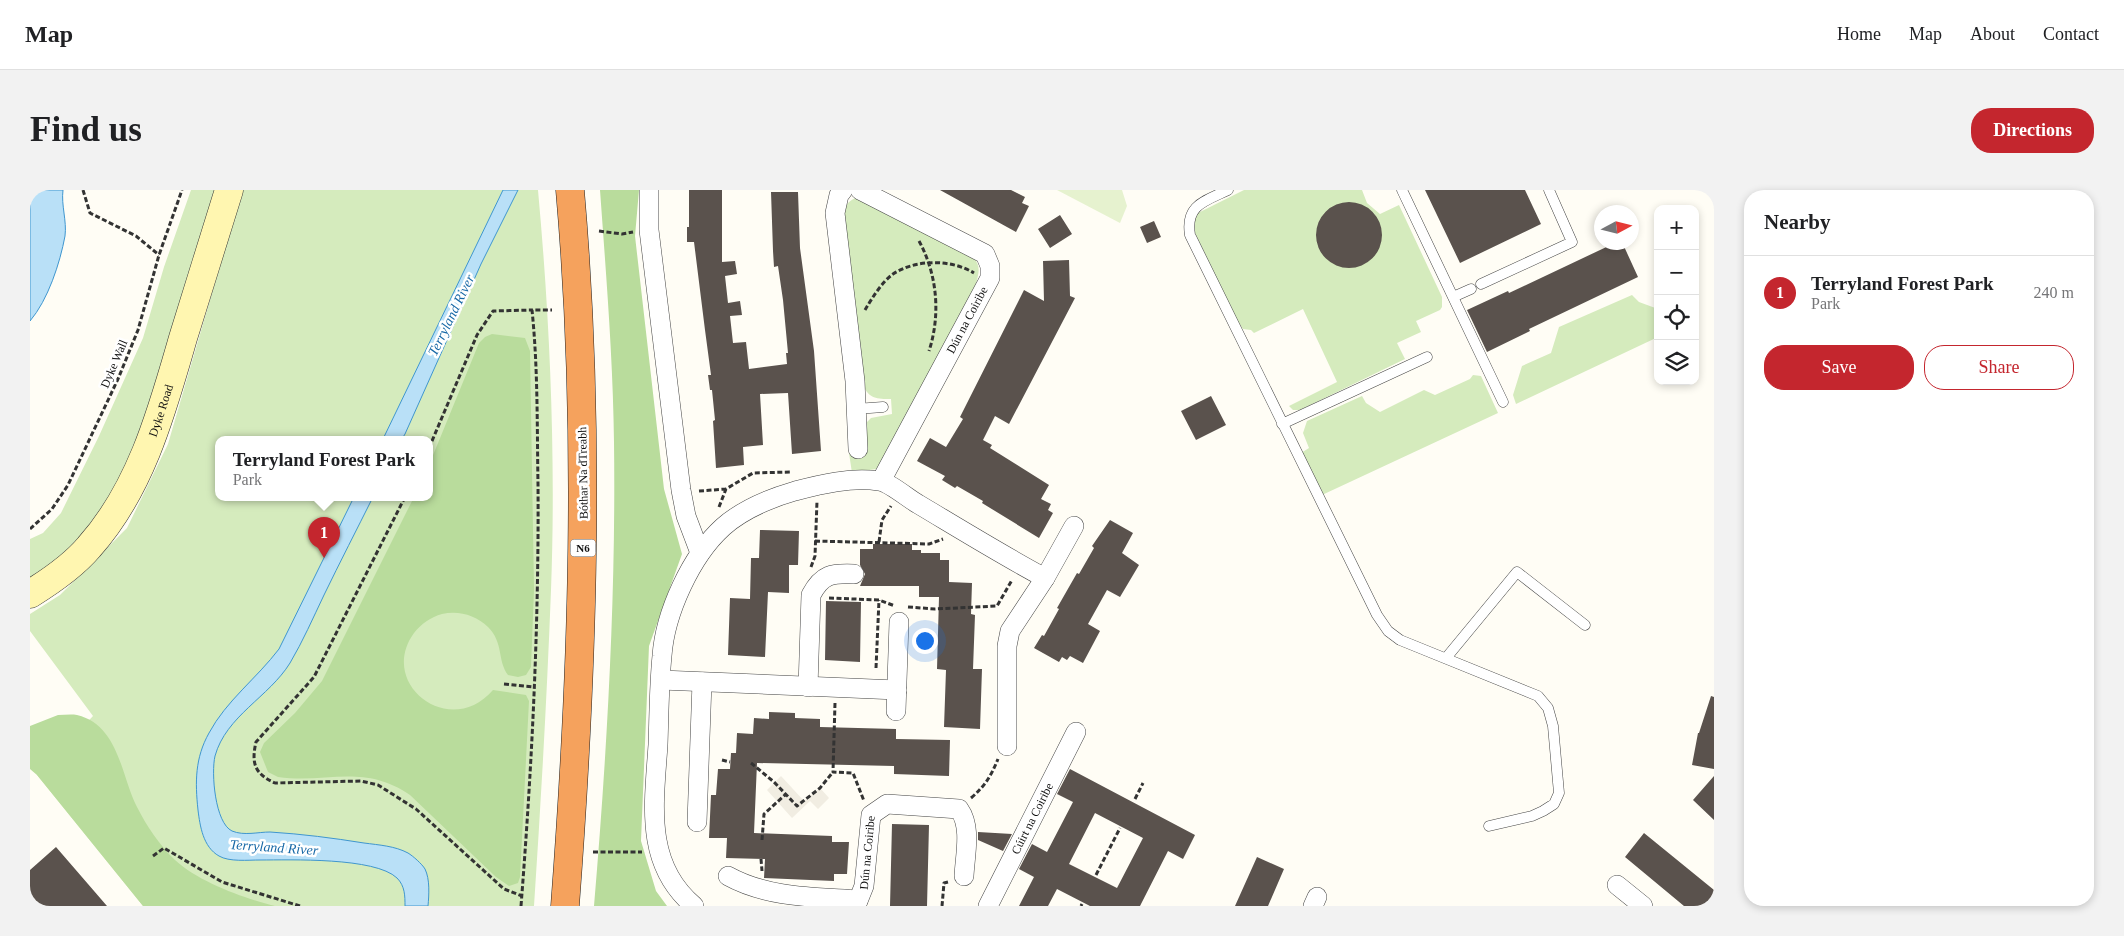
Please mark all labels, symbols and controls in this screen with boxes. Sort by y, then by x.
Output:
text: Map [25,21,73,47]
text: Home [1837,24,1881,44]
text: Map [1909,24,1942,44]
text: About [1970,24,2015,44]
text: Contact [2043,24,2099,44]
button: Directions [1971,108,2094,153]
text: Find us [30,110,142,149]
north arrow [1594,205,1639,250]
map controls [1654,205,1699,385]
button: + [1654,205,1699,250]
text: Nearby [1764,210,1831,234]
button: − [1654,250,1699,295]
water label: Terryland River [425,272,478,358]
text: Terryland Forest Park [1811,273,1994,294]
street label: Dún na Coiribe [943,284,991,356]
text: 1 [1776,284,1784,301]
text: 240 m [2034,284,2074,301]
button: locate [1654,295,1699,340]
text: Park [1811,295,1840,312]
street label: Dyke Wall [98,337,131,390]
button: layers [1654,340,1699,385]
button: Save [1764,345,1914,390]
button: Share [1924,345,2074,390]
street label: Dyke Road [146,383,176,439]
street label: Bóthar Na dTreabh [575,427,591,519]
popup [215,436,433,501]
text: Terryland Forest Park [233,449,415,470]
text: Park [233,471,262,488]
pin: 1 [308,517,340,558]
road number: N6 [570,539,596,556]
your location [912,628,938,654]
street label: Cúirt na Coiribe [1008,781,1056,857]
street label: Dún na Coiribe [857,815,878,890]
water label: Terryland River [229,837,319,858]

